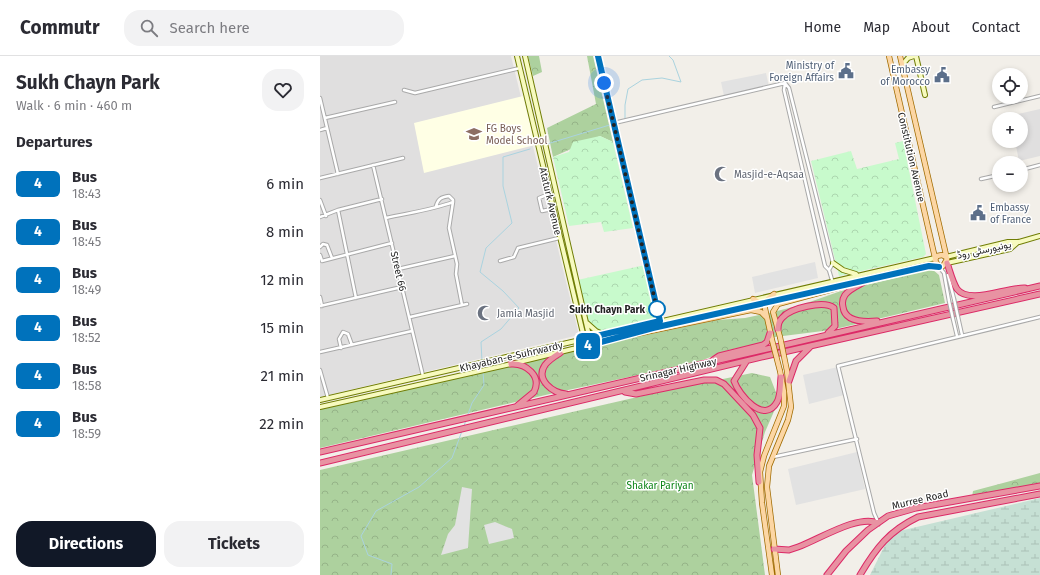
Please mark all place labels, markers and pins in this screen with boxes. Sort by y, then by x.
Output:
place label: Ministry of Foreign Affairs [769,60,835,84]
public building icon: Ministry of Foreign Affairs [837,62,855,80]
place label: Embassy of Morocco [880,64,930,88]
public building icon: Embassy of Morocco [933,66,951,84]
place label: FG Boys Model School [486,123,547,147]
school or university icon: FG Boys Model School [465,125,483,143]
mosque icon: Masjid-e-Aqsaa [713,165,731,183]
place label: Masjid-e-Aqsaa [734,169,804,181]
place label: Embassy of France [990,202,1031,226]
public building icon: Embassy of France [969,204,987,222]
marker: Sukh Chayn Park [648,300,666,318]
mosque icon: Jamia Masjid [476,304,494,322]
place label: Sukh Chayn Park [569,304,645,316]
place label: Jamia Masjid [497,308,554,320]

